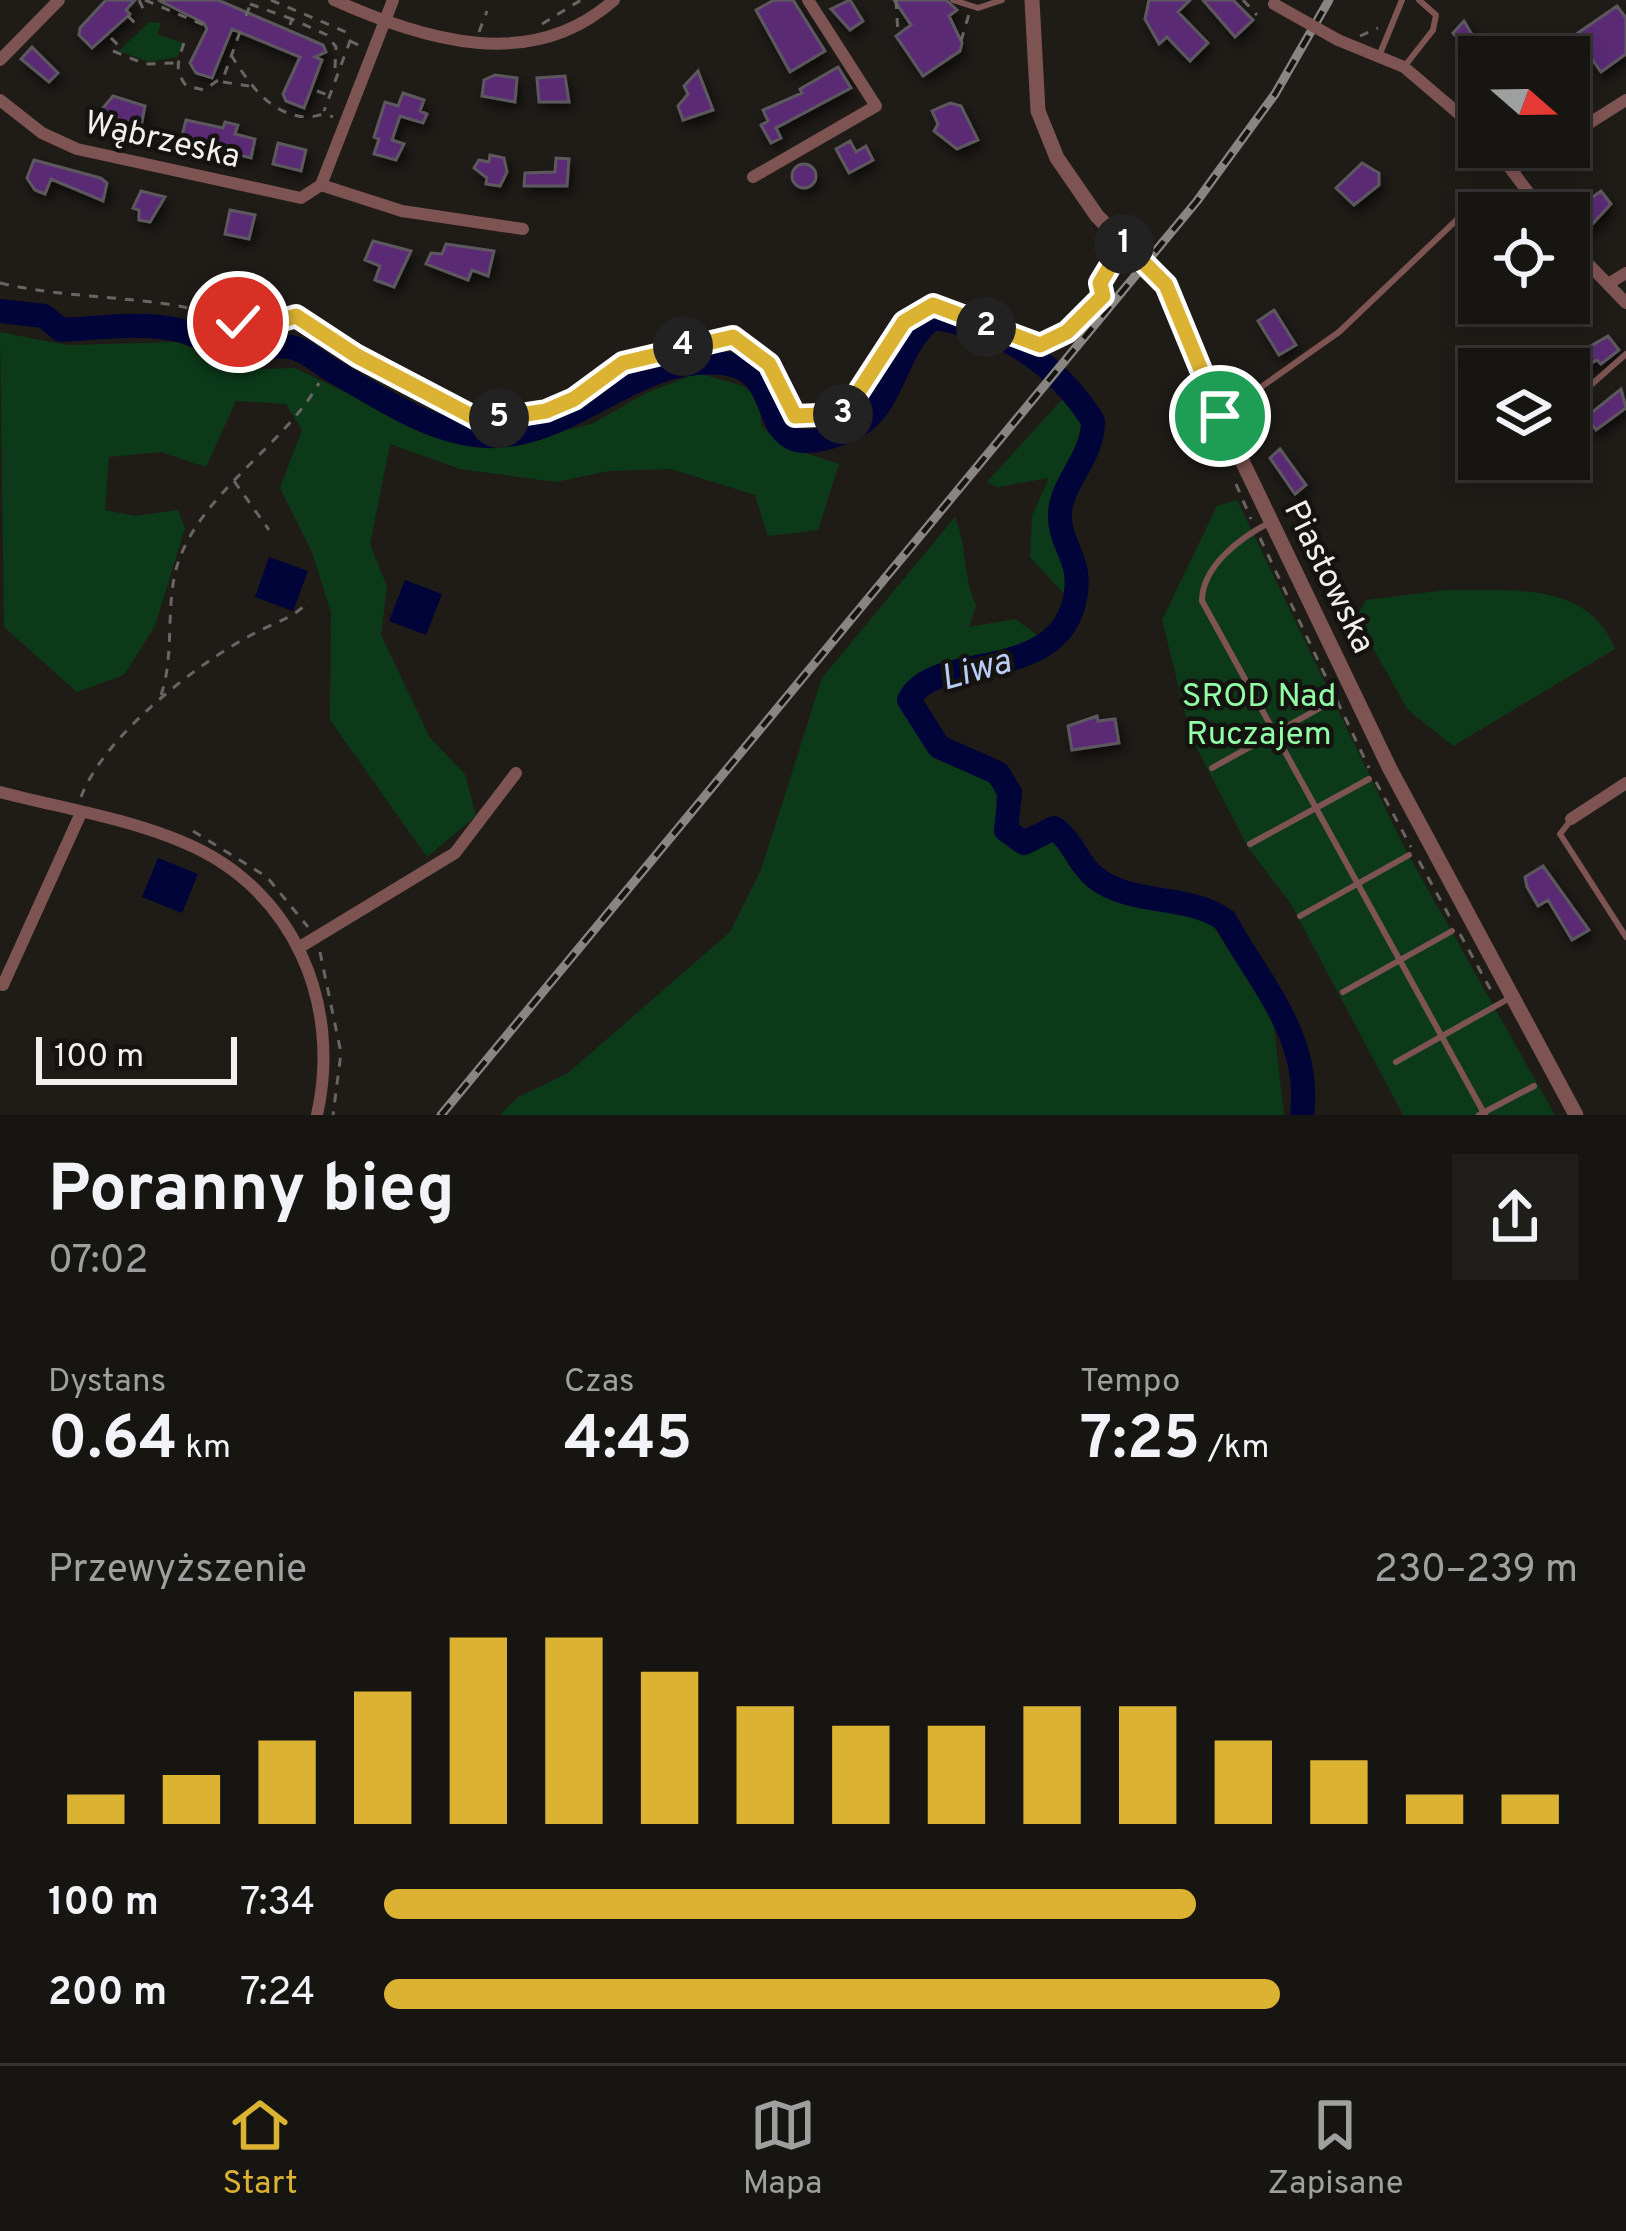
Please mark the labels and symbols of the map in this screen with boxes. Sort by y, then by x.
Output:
north arrow [1458,36,1590,168]
street label: Wąbrzeska [80,104,244,180]
pin: 1 [1094,214,1154,274]
pin [187,271,289,373]
pin: 2 [956,297,1016,357]
pin: 4 [653,316,713,376]
pin [1169,365,1271,467]
pin: 3 [813,384,873,444]
pin: 5 [469,388,529,448]
street label: Piastowska [1272,494,1382,661]
water label: Liwa [936,640,1017,704]
park label: SROD Nad Ruczajem [1182,677,1336,757]
scale bar [36,1031,237,1084]

